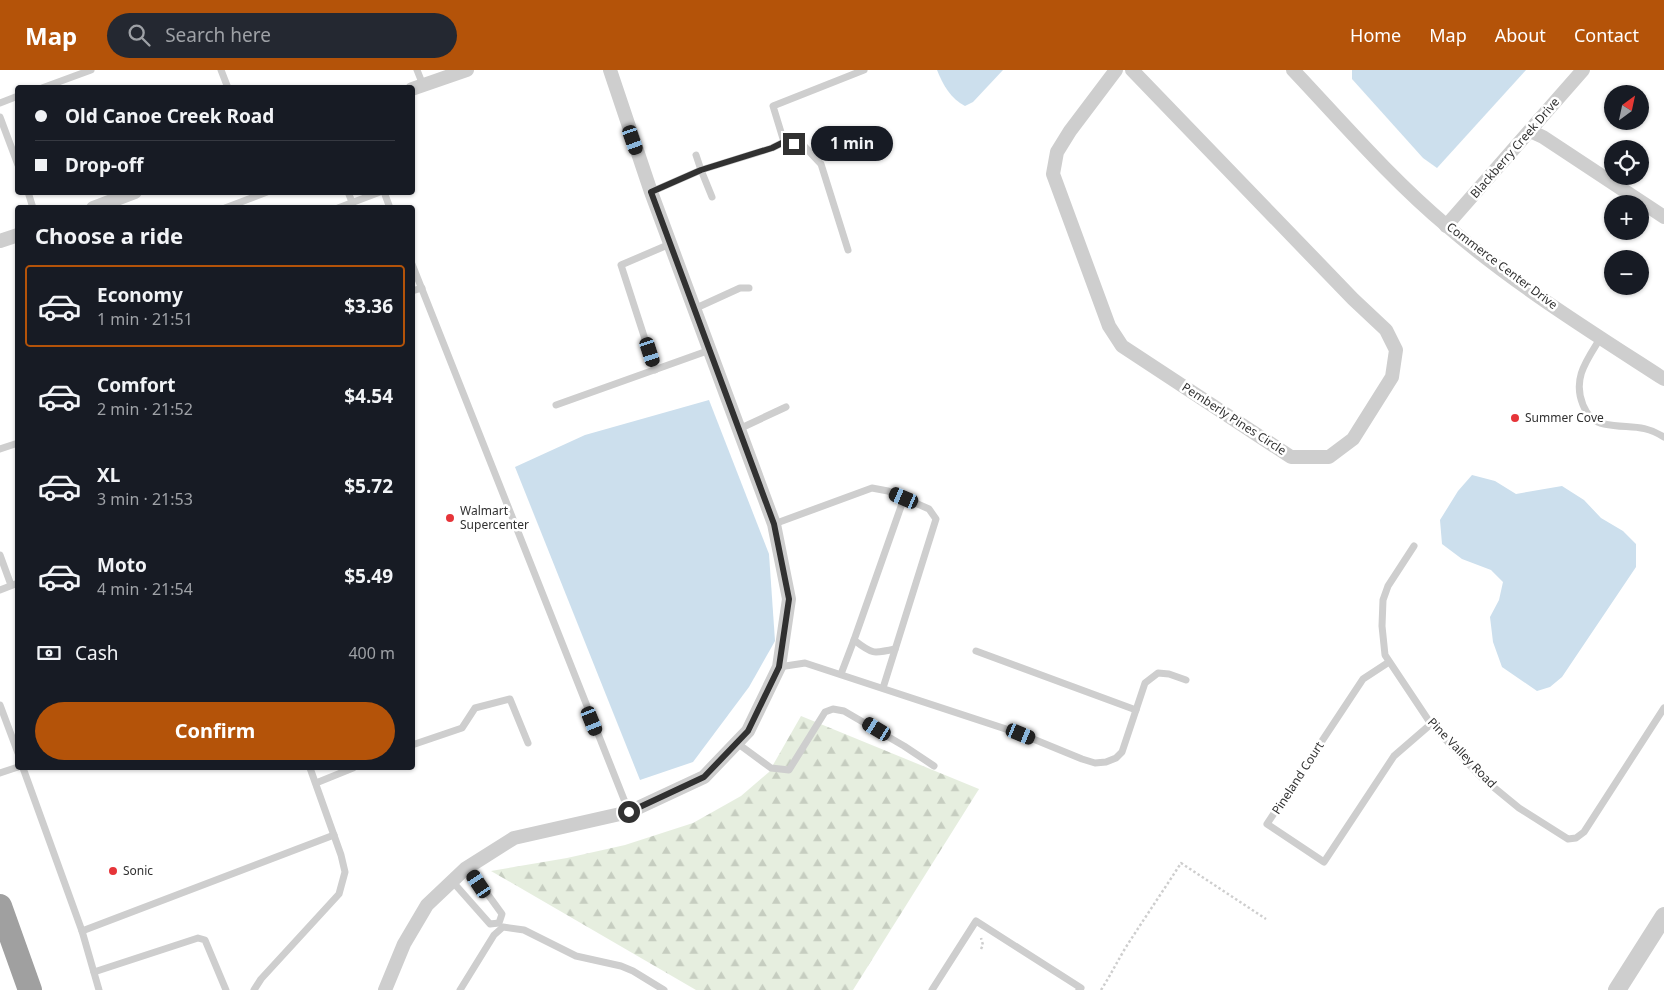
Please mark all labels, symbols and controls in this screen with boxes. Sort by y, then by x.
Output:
search box [107,13,457,58]
text: Map [25,19,77,52]
icon: search [125,21,153,49]
text: Search here [165,22,271,48]
text: Home [1350,23,1401,47]
text: Map [1429,23,1467,47]
text: About [1495,23,1546,47]
text: Contact [1574,23,1639,47]
north arrow [1604,85,1649,130]
map controls [1604,85,1649,295]
street label: Blackberry Creek Drive [1466,94,1563,202]
text: Old Canoe Creek Road [65,103,274,129]
car [621,123,644,157]
callout: 1 min [812,126,894,162]
text: 1 min [830,132,874,154]
route end [783,133,805,155]
button: locate [1604,140,1649,185]
text: Drop-off [65,152,144,178]
button: + [1604,195,1649,240]
street label: Commerce Center Drive [1443,218,1562,313]
text: Choose a ride [35,220,183,250]
button: − [1604,250,1649,295]
text: Economy [97,282,183,308]
icon: car [37,284,82,329]
text: $3.36 [344,293,393,319]
text: 1 min · 21:51 [97,308,193,330]
car [638,335,661,369]
text: Comfort [97,372,176,398]
icon: car [37,374,82,419]
street label: Pemberly Pines Circle [1179,378,1290,459]
text: $4.54 [344,383,393,409]
text: 2 min · 21:52 [97,398,193,420]
place label: Summer Cove [1525,409,1604,426]
marker: Summer Cove [1509,412,1521,424]
text: XL [97,462,120,488]
icon: car [37,464,82,509]
text: $5.72 [344,473,393,499]
car [887,485,920,511]
text: 3 min · 21:53 [97,488,193,510]
place label: Walmart Supercenter [460,502,529,533]
marker: Walmart Supercenter [444,512,456,524]
text: Moto [97,552,147,578]
icon: car [37,554,82,599]
text: $5.49 [344,563,393,589]
text: 4 min · 21:54 [97,578,193,600]
icon: cash [35,639,63,667]
text: Cash [75,640,119,666]
text: 400 m [348,642,395,664]
button: Confirm [35,702,395,760]
car [579,704,604,738]
street label: Pine Valley Road [1424,714,1500,792]
car [860,715,893,743]
car [1004,721,1037,747]
street label: Pineland Court [1268,737,1328,818]
route start [618,801,640,823]
place label: Sonic [123,862,153,879]
marker: Sonic [107,865,119,877]
car [464,867,493,901]

